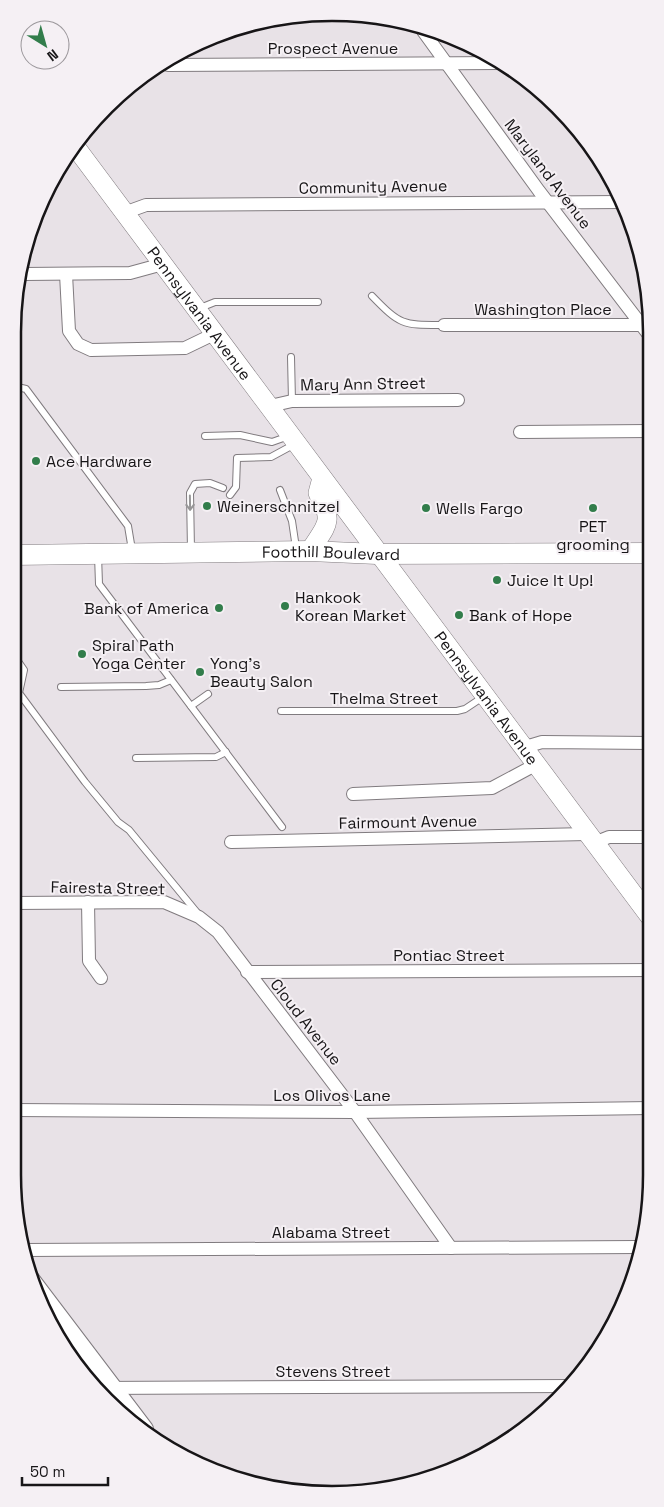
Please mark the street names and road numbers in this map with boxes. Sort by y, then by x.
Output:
street label: Prospect Avenue [268,38,398,59]
street label: Maryland Avenue [500,115,596,233]
street label: Community Avenue [299,175,447,199]
street label: Pennsylvania Avenue [143,242,256,384]
street label: Washington Place [474,299,612,320]
street label: Mary Ann Street [300,372,426,396]
street label: Foothill Boulevard [262,540,400,565]
street label: Pennsylvania Avenue [430,627,543,769]
street label: Thelma Street [330,688,438,709]
street label: Fairmount Avenue [339,810,477,834]
street label: Fairesta Street [51,877,165,899]
street label: Pontiac Street [393,945,505,966]
street label: Cloud Avenue [266,974,346,1070]
street label: Los Olivos Lane [273,1085,391,1106]
street label: Alabama Street [272,1222,390,1243]
street label: Stevens Street [275,1361,391,1382]

